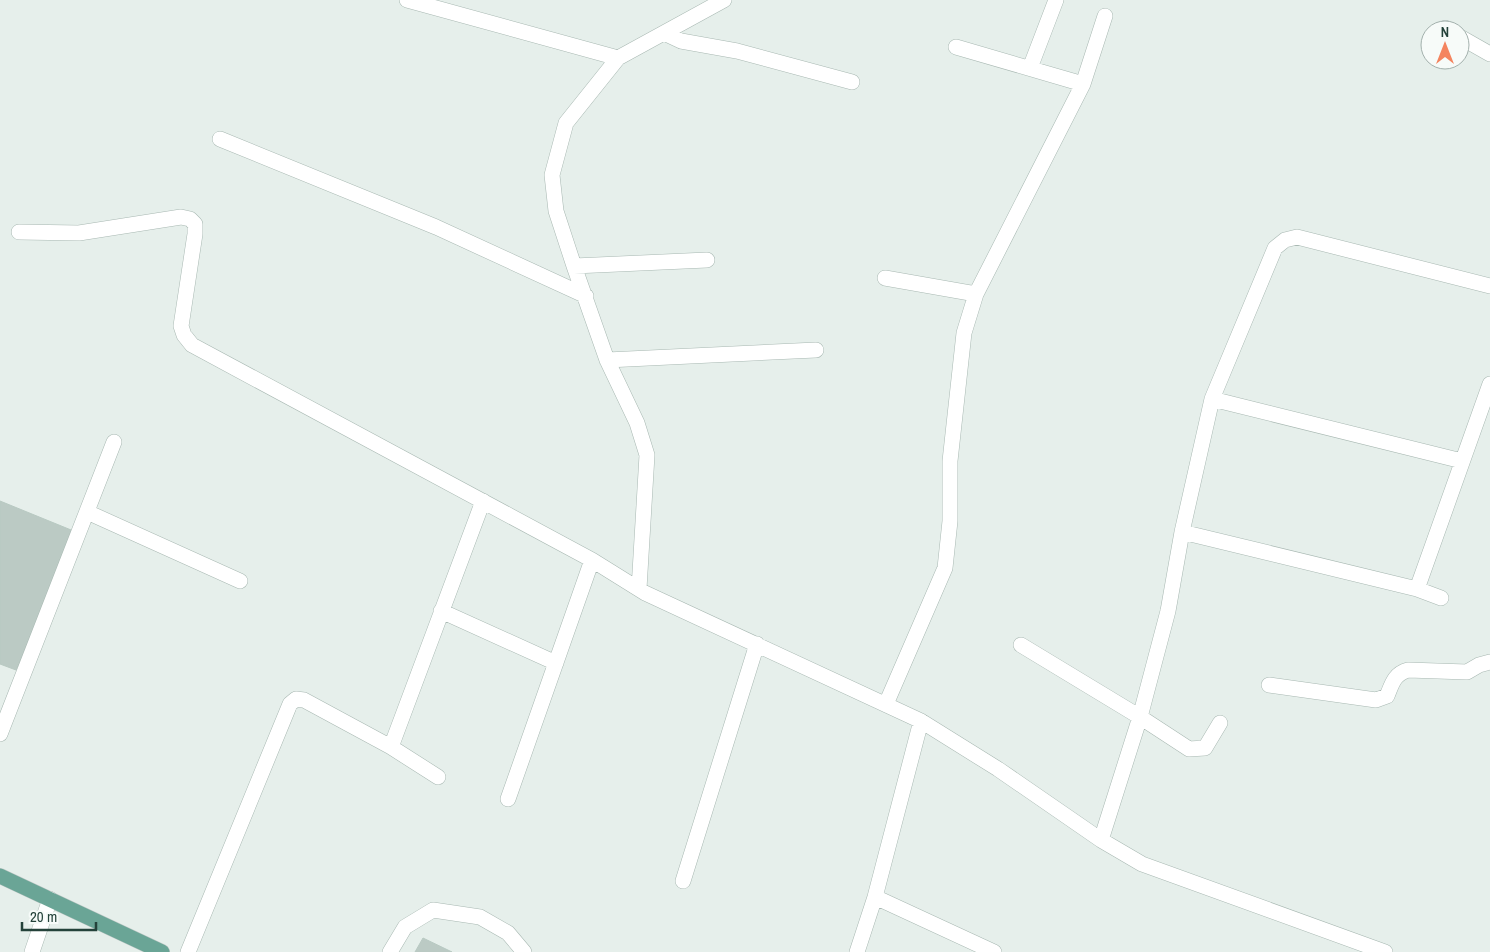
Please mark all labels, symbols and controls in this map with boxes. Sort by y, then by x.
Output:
north arrow [1420,20,1470,70]
text: N [1441,23,1449,41]
scale bar [22,900,96,932]
text: 20 m [30,906,57,927]

